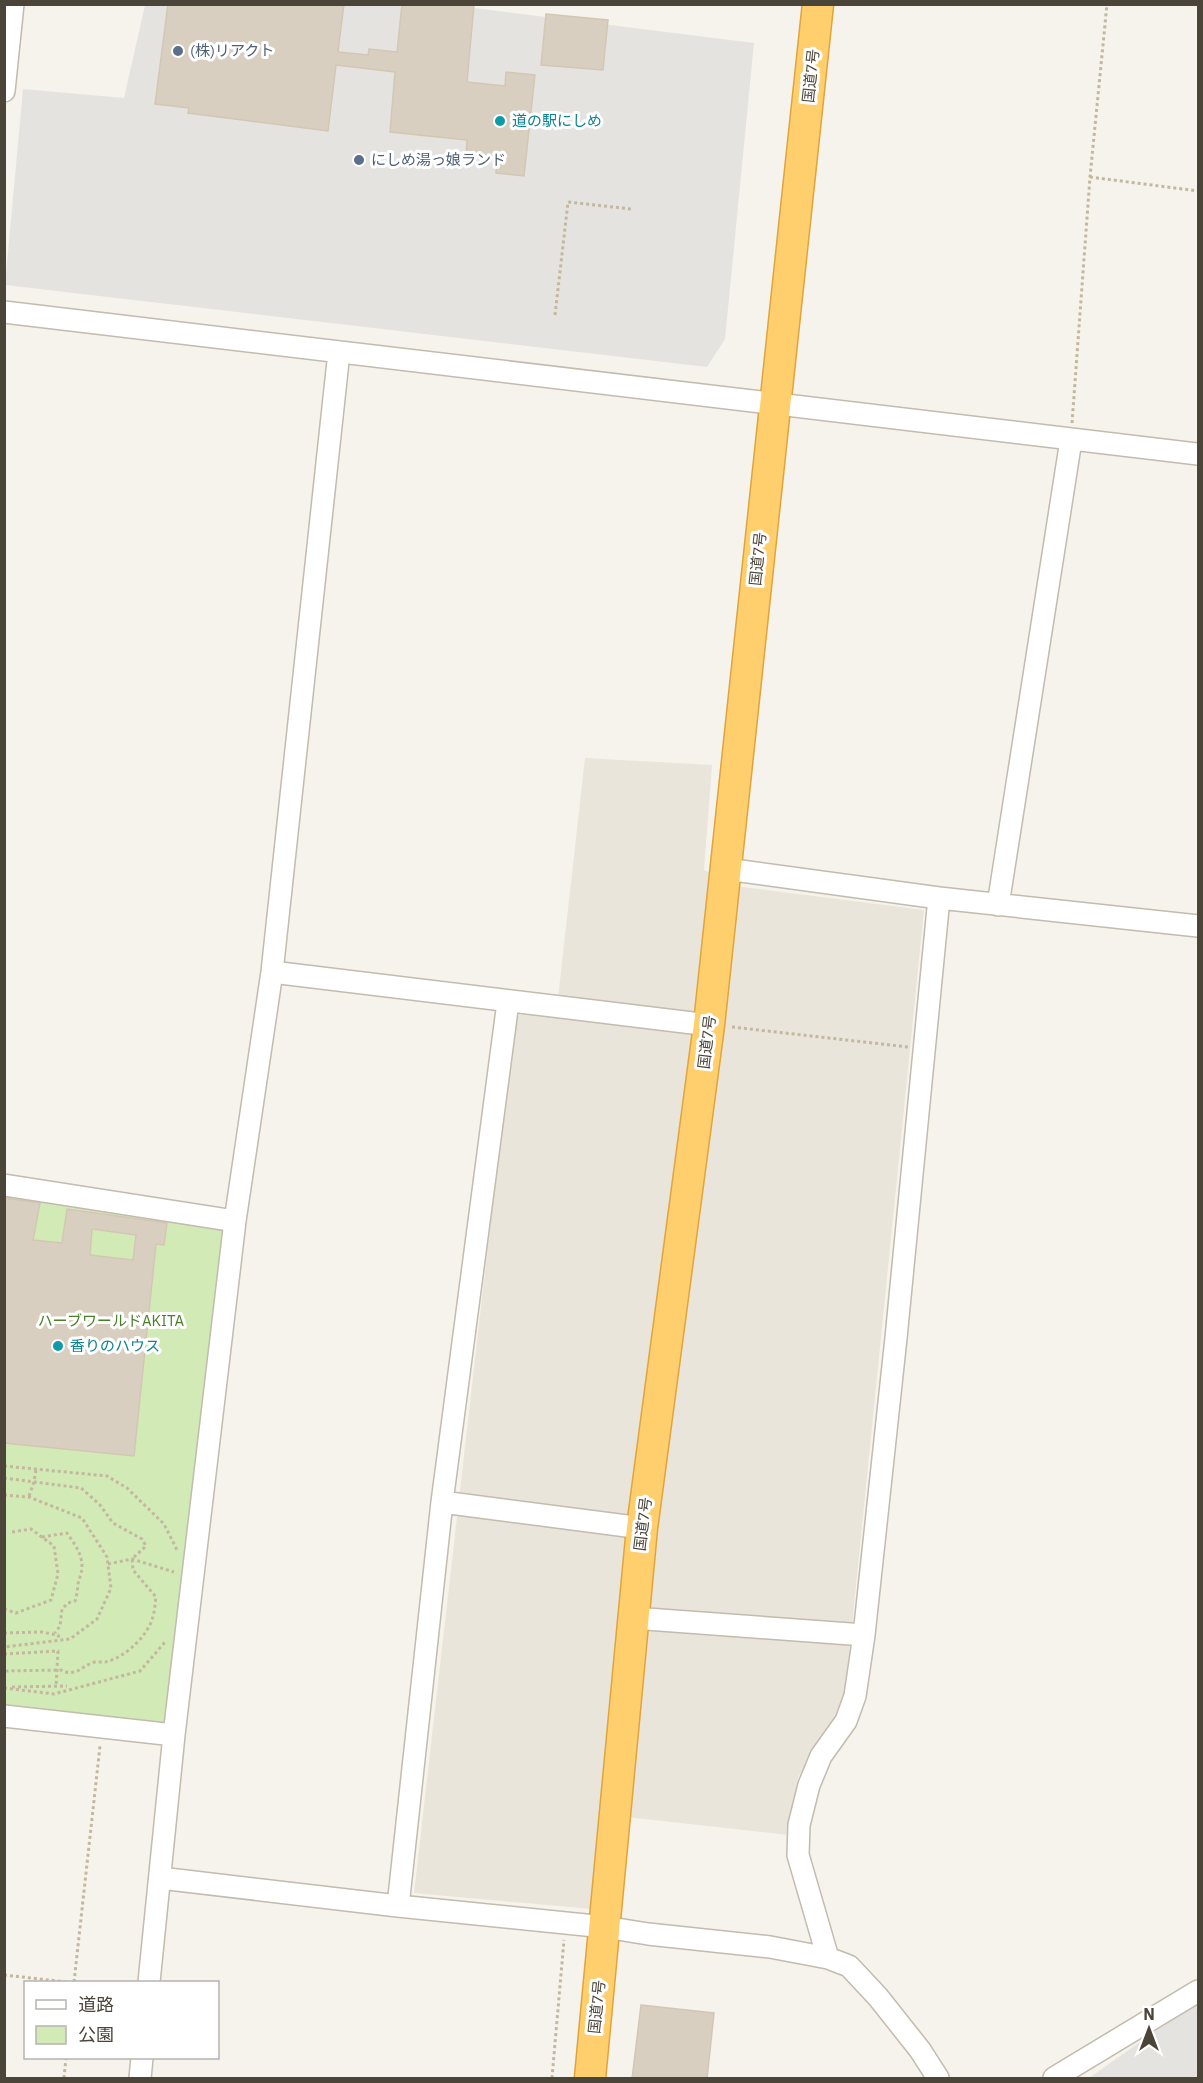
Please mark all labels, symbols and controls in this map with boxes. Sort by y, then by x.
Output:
place label: (株)リアクト [190,41,274,60]
marker: (株)リアクト [171,44,185,58]
street label: 国道7号 [798,48,823,104]
place label: 道の駅にしめ [512,111,602,130]
marker: 道の駅にしめ [493,114,507,128]
place label: にしめ湯っ娘ランド [371,150,506,169]
marker: にしめ湯っ娘ランド [352,153,366,167]
street label: 国道7号 [745,531,770,587]
street label: 国道7号 [694,1014,719,1070]
park label: ハーブワールドAKITA [38,1311,185,1330]
place label: 香りのハウス [70,1336,160,1355]
marker: 香りのハウス [51,1339,65,1353]
street label: 国道7号 [630,1496,655,1552]
street label: 国道7号 [584,1979,609,2035]
legend [24,1981,219,2059]
text: 道路 [78,1993,114,2016]
north arrow [1119,1999,1179,2059]
text: N [1143,2004,1155,2024]
text: 公園 [78,2023,114,2046]

